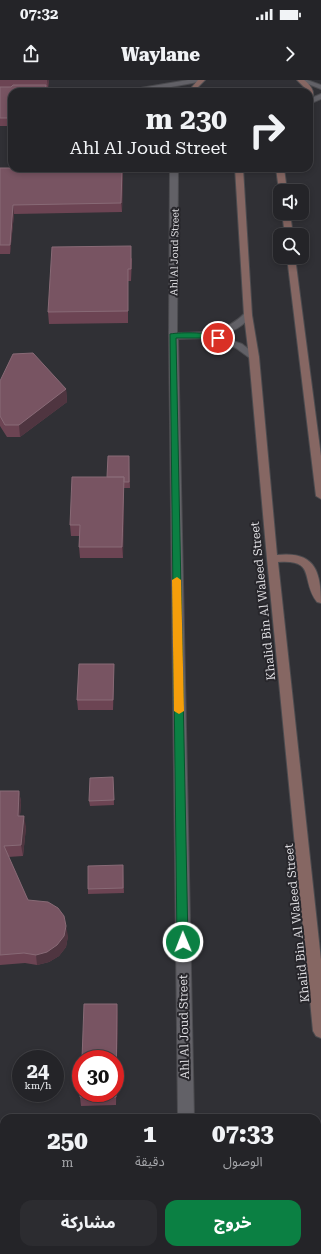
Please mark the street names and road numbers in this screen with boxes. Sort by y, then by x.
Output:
street label: Ahl Al Joud Street [168,208,181,296]
street label: Khalid Bin Al Waleed Street [248,520,278,681]
street label: Khalid Bin Al Waleed Street [282,842,312,1003]
street label: Ahl Al Joud Street [176,974,192,1080]

